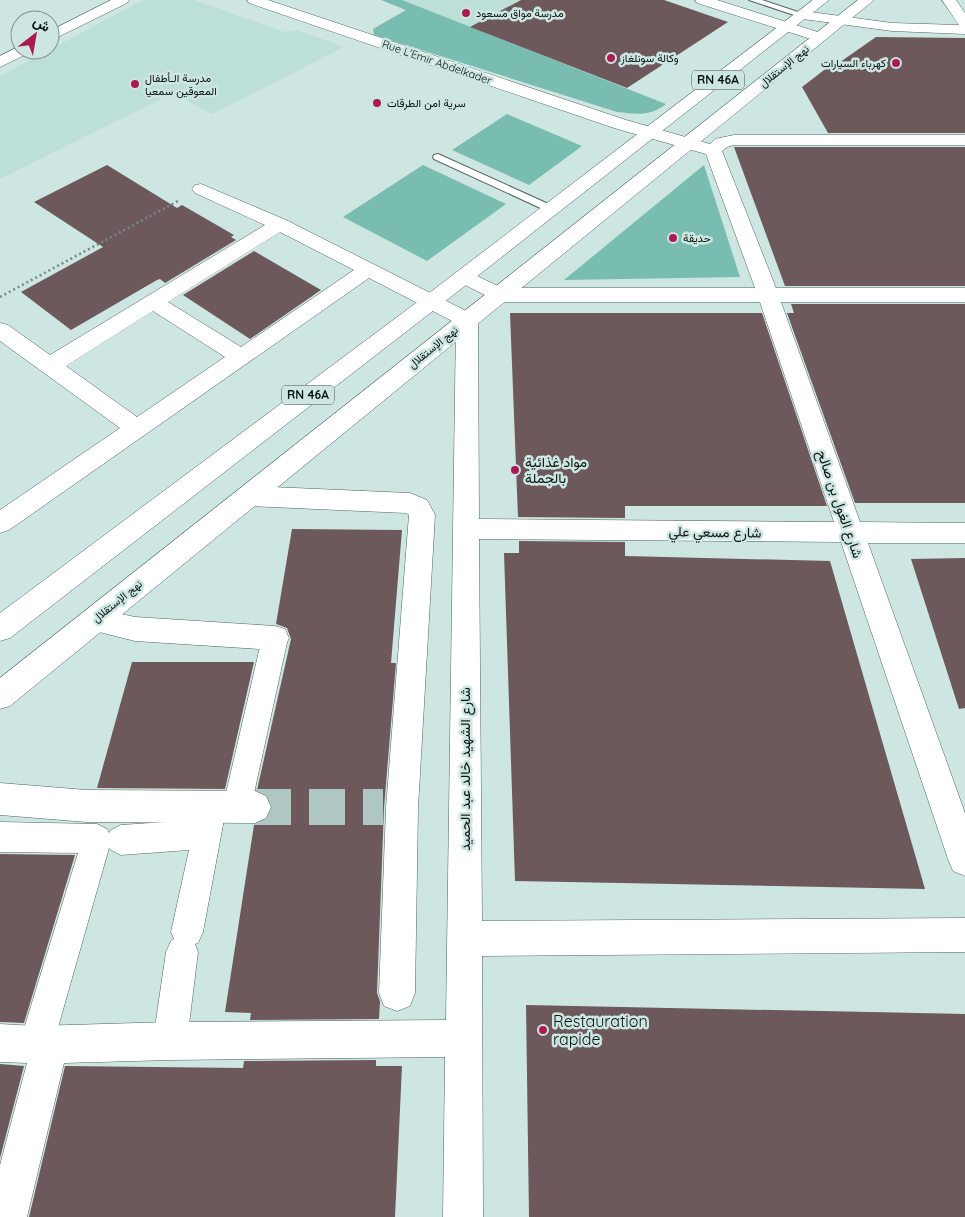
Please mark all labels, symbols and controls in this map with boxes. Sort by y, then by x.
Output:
place label: مدرسة مواق مسعود [476,6,564,20]
marker: مدرسة مواق مسعود [460,7,472,19]
north arrow [10,10,60,60]
text: ش [30,12,54,36]
street label: Rue L'Emir Abdelkader [380,37,495,88]
street label: نهج الإستقلال [756,42,812,91]
place label: وكالة سونلغاز [620,51,679,65]
marker: وكالة سونلغاز [605,52,617,64]
place label: كهرباء السيارات [821,56,886,70]
marker: كهرباء السيارات [890,57,902,69]
road number: RN 46A [692,70,744,90]
place label: مدرسة الـأطفال المعوقين سمعيا [145,71,217,98]
marker: مدرسة الـأطفال المعوقين سمعيا [129,78,141,90]
place label: سرية امن الطرقات [387,96,466,110]
marker: سرية امن الطرقات [371,97,383,109]
place label: حديقة [683,231,711,245]
marker: حديقة [667,232,679,244]
street label: نهج الإستقلال [405,323,461,372]
road number: RN 46A [282,386,334,404]
street label: شارع الغول بن صالح [811,447,867,561]
place label: مواد غذائية بالجملة [525,453,587,487]
marker: مواد غذائية بالجملة [509,464,521,476]
street label: شارع مسعي علي [668,522,762,545]
street label: نهج الإستقلال [89,577,145,626]
street label: شارع الشهيد خالد عبد الحميد [456,687,476,851]
place label: Restauration rapide [553,1011,648,1049]
marker: Restauration rapide [537,1024,549,1036]

